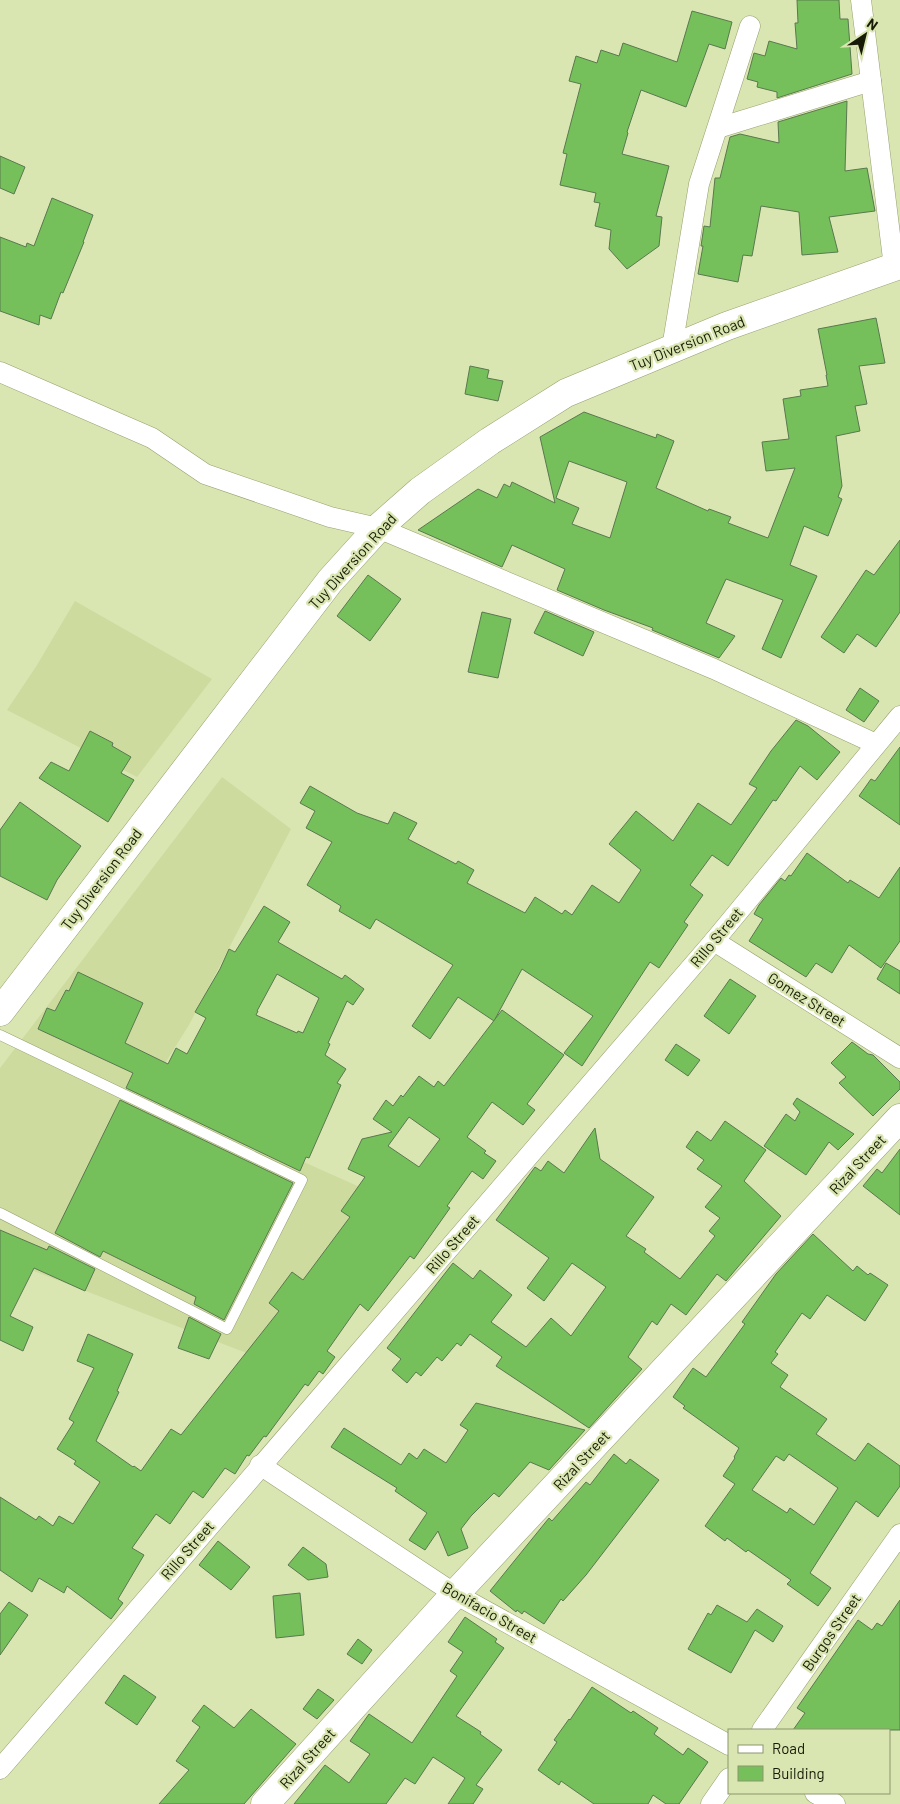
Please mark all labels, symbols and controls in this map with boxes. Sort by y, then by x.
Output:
north arrow [840,10,890,60]
text: N [864,14,881,34]
street label: Tuy Diversion Road [627,312,747,374]
street label: Tuy Diversion Road [304,509,400,613]
street label: Tuy Diversion Road [57,825,145,933]
street label: Rillo Street [686,904,746,970]
street label: Gomez Street [765,968,849,1030]
street label: Rizal Street [825,1131,889,1197]
street label: Rillo Street [422,1211,482,1277]
street label: Rizal Street [549,1427,613,1493]
street label: Rillo Street [157,1517,217,1583]
street label: Bonifacio Street [440,1578,540,1646]
street label: Burgos Street [798,1590,864,1674]
street label: Rizal Street [275,1724,339,1792]
legend [728,1729,890,1794]
text: Road [772,1739,805,1757]
text: Building [772,1764,825,1782]

